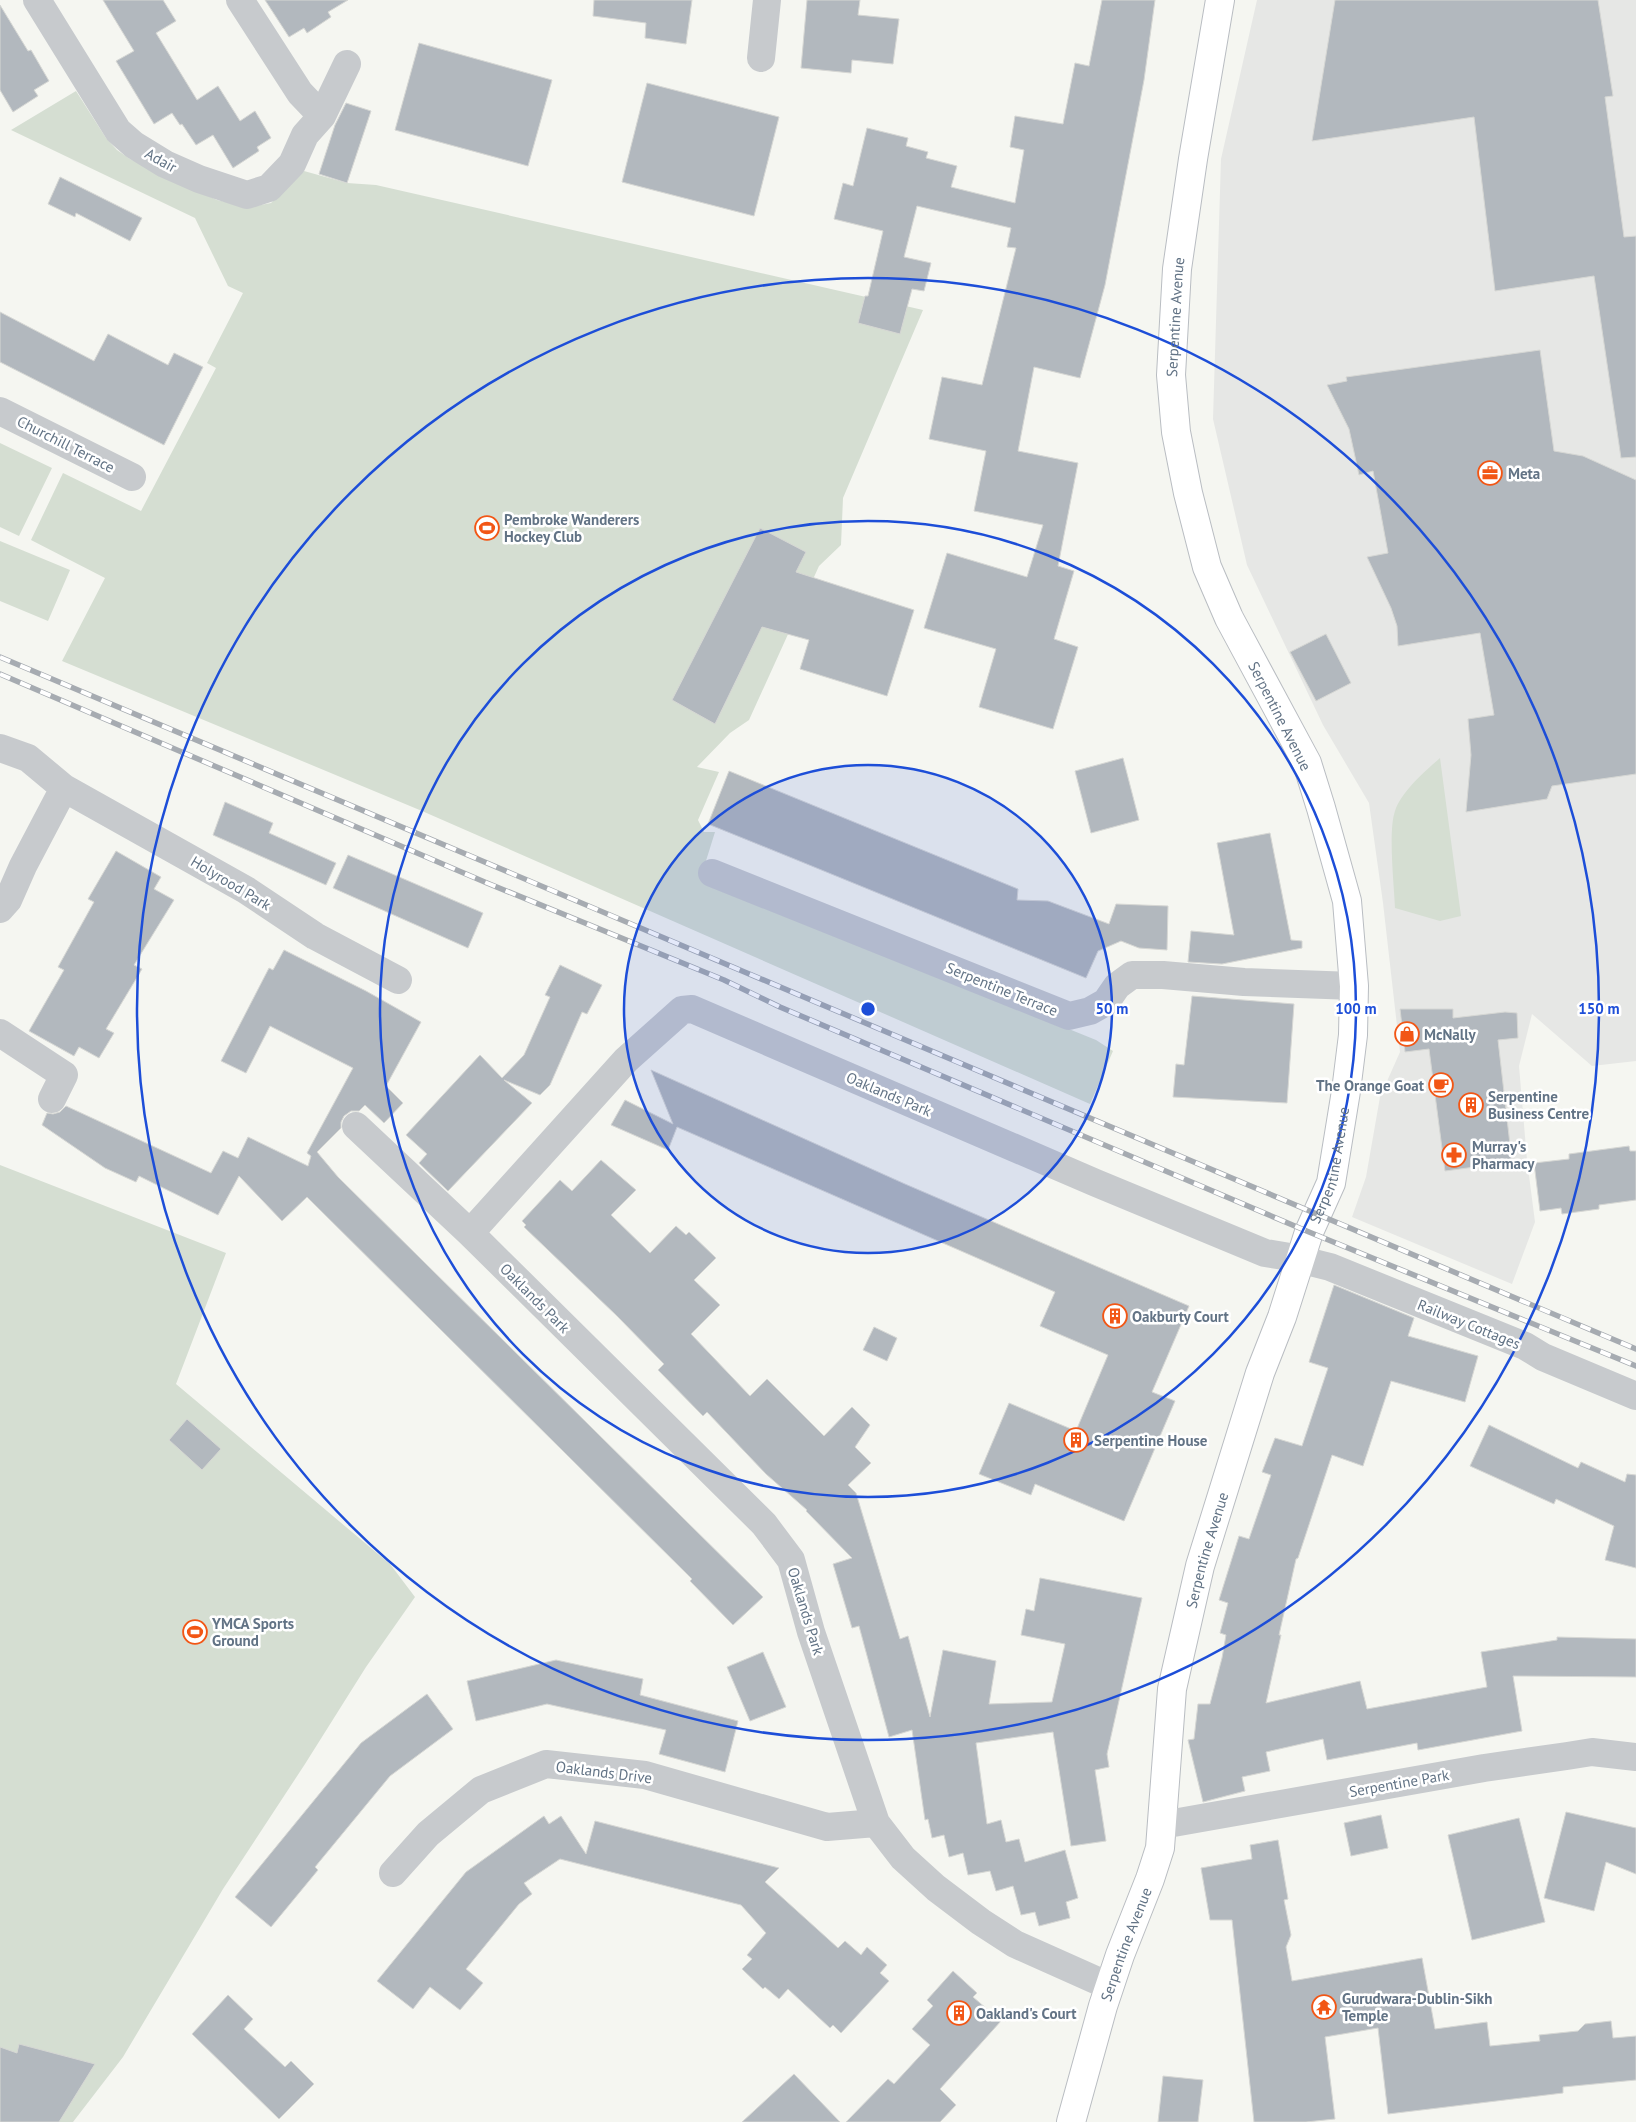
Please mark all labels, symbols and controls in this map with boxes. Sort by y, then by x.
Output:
street label: Adair [142,144,180,176]
street label: Serpentine Avenue [1161,256,1188,377]
street label: Churchill Terrace [14,411,118,477]
office icon: Meta [1477,460,1503,486]
place label: Meta [1508,464,1540,483]
place label: Pembroke Wanderers Hockey Club [504,510,639,546]
sports icon: Pembroke Wanderers Hockey Club [474,515,500,541]
street label: Serpentine Avenue [1244,658,1316,774]
street label: Holyrood Park [187,852,275,915]
street label: Serpentine Terrace [943,958,1061,1020]
text: 50 m [1096,999,1128,1018]
text: 100 m [1335,999,1377,1018]
text: 150 m [1578,999,1620,1018]
centre of rings [859,1000,877,1018]
shop icon: McNally [1394,1021,1420,1047]
place label: McNally [1424,1025,1477,1044]
street label: Oaklands Park [843,1067,935,1121]
cafe icon: The Orange Goat [1428,1072,1454,1098]
place label: The Orange Goat [1316,1076,1425,1095]
place label: Serpentine Business Centre [1488,1087,1589,1123]
building icon: Serpentine Business Centre [1458,1092,1484,1118]
street label: Serpentine Avenue [1305,1106,1353,1226]
place label: Murray's Pharmacy [1472,1137,1535,1173]
pharmacy icon: Murray's Pharmacy [1441,1142,1467,1168]
street label: Oaklands Park [496,1259,574,1337]
street label: Railway Cottages [1415,1295,1523,1353]
building icon: Oakburty Court [1102,1303,1128,1329]
place label: Oakburty Court [1132,1307,1229,1326]
building icon: Serpentine House [1063,1427,1089,1453]
place label: Serpentine House [1094,1431,1208,1450]
street label: Serpentine Avenue [1181,1490,1232,1610]
street label: Oaklands Park [784,1565,829,1658]
place label: YMCA Sports Ground [211,1614,294,1650]
sports icon: YMCA Sports Ground [182,1619,208,1645]
street label: Oaklands Drive [555,1757,653,1787]
street label: Serpentine Park [1348,1765,1451,1801]
street label: Serpentine Avenue [1096,1885,1155,2004]
place label: Gurudwara-Dublin-Sikh Temple [1342,1989,1492,2025]
temple icon: Gurudwara-Dublin-Sikh Temple [1311,1994,1337,2020]
building icon: Oakland's Court [946,2000,972,2026]
place label: Oakland's Court [976,2004,1077,2023]

